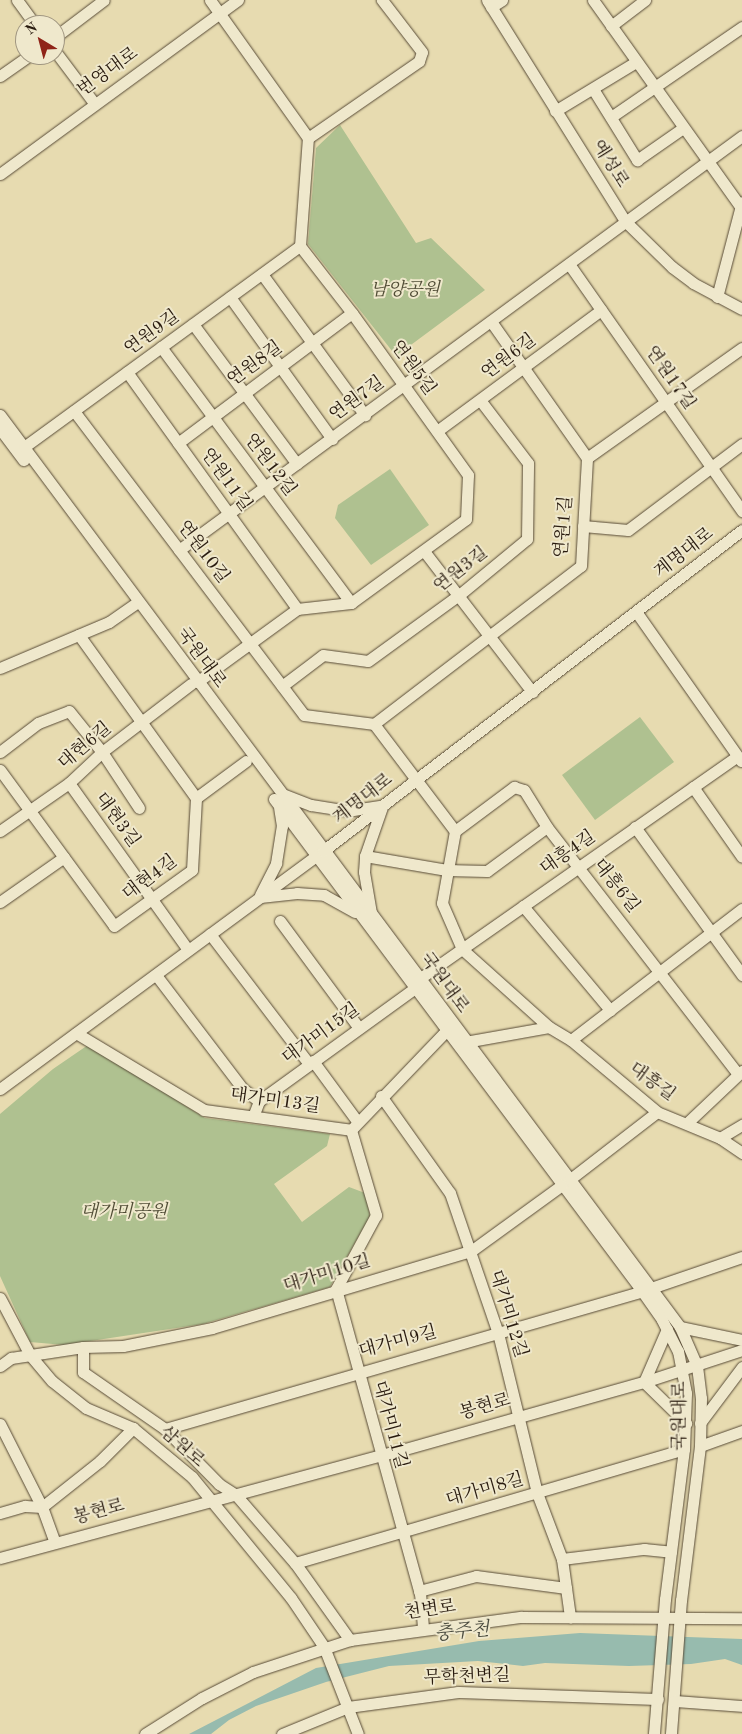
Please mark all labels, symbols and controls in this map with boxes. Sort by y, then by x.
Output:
north arrow [15,15,65,65]
text: N [23,20,40,38]
street label: 번영대로 [74,43,142,101]
street label: 예성로 [587,136,633,192]
park label: 남양공원 [370,279,440,301]
street label: 연원9길 [120,306,184,360]
street label: 연원6길 [478,330,540,384]
street label: 연원5길 [386,336,440,400]
street label: 연원8길 [223,337,287,391]
street label: 연원17길 [640,342,700,414]
street label: 연원7길 [325,372,389,426]
street label: 연원12길 [239,429,301,501]
street label: 연원11길 [196,444,256,516]
street label: 연원1길 [551,495,577,559]
street label: 연원10길 [172,516,234,588]
street label: 계명대로 [650,523,718,583]
street label: 연원3길 [430,542,492,598]
street label: 국원대로 [172,624,230,692]
street label: 대현6길 [54,718,116,774]
street label: 계명대로 [329,769,397,829]
street label: 대현3길 [90,788,144,852]
street label: 대흥4길 [536,826,600,880]
street label: 대현4길 [119,851,181,905]
street label: 대흥6길 [588,855,644,917]
street label: 국원대로 [415,949,473,1017]
street label: 대가미15길 [278,999,364,1069]
street label: 대흥길 [625,1058,679,1106]
street label: 대가미13길 [229,1084,321,1118]
park label: 대가미공원 [81,1201,167,1223]
street label: 대가미10길 [281,1250,373,1298]
street label: 대가미12길 [484,1268,532,1360]
street label: 대가미9길 [357,1321,439,1363]
street label: 대가미11길 [368,1379,412,1471]
street label: 국원대로 [669,1381,691,1451]
street label: 봉현로 [457,1389,513,1425]
street label: 삼원로 [155,1422,209,1472]
street label: 대가미8길 [444,1469,526,1511]
street label: 봉현로 [71,1495,127,1529]
street label: 천변로 [403,1596,457,1624]
water label: 충주천 [434,1619,490,1647]
street label: 무학천변길 [423,1665,511,1689]

